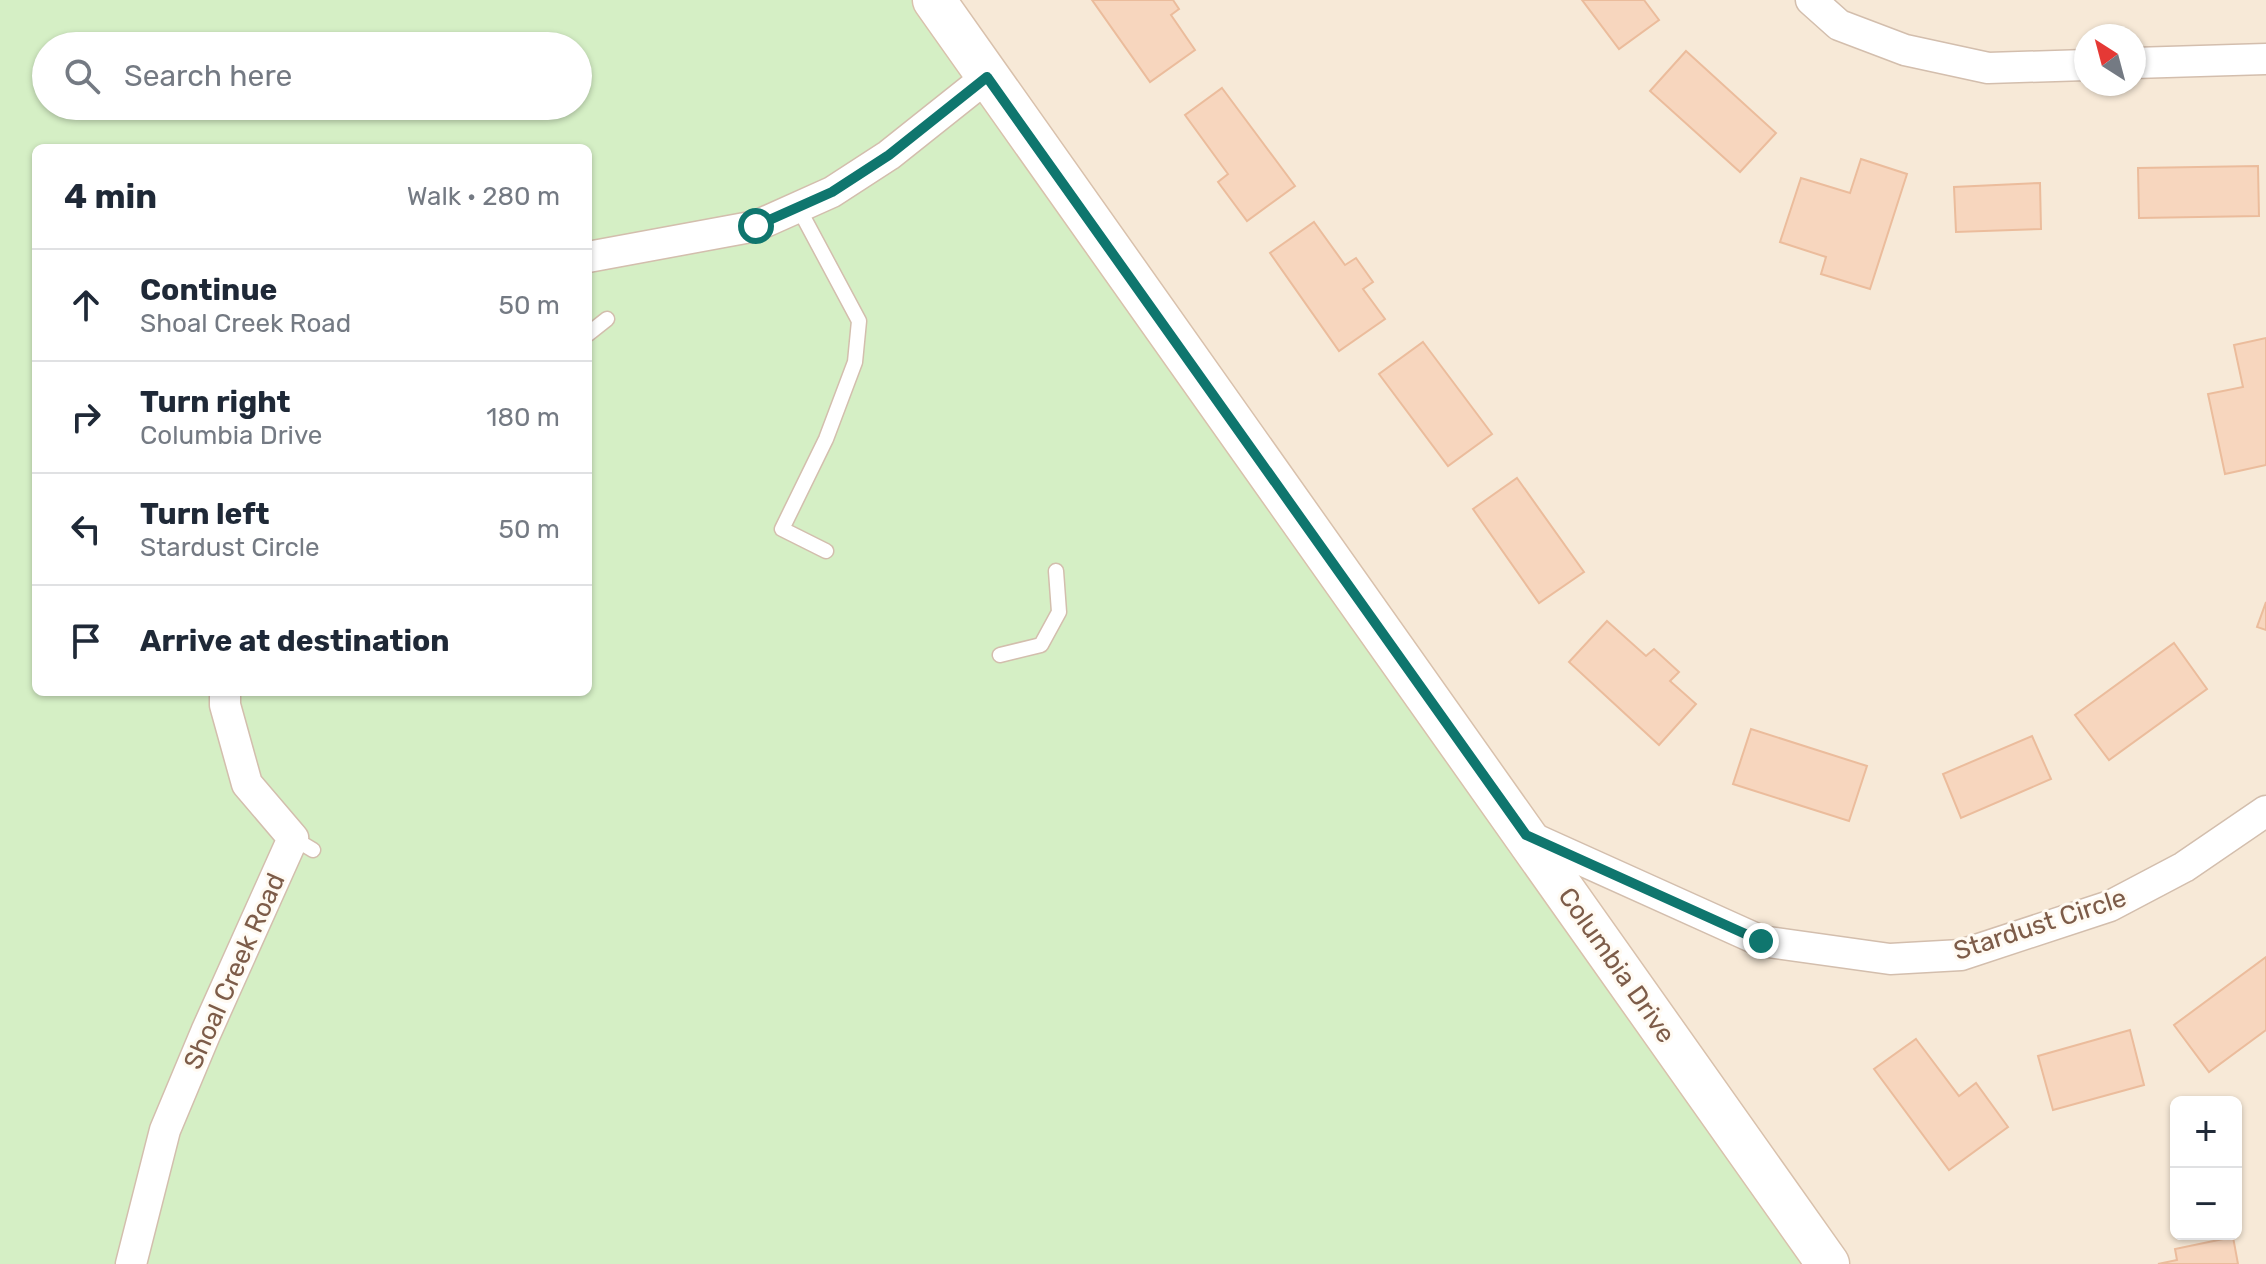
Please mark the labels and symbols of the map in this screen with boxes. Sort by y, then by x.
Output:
north arrow [2074,24,2146,96]
route start [738,208,774,244]
street label: Shoal Creek Road [177,868,292,1074]
street label: Columbia Drive [1552,882,1682,1049]
street label: Stardust Circle [1950,882,2130,967]
route end [1743,923,1779,959]

